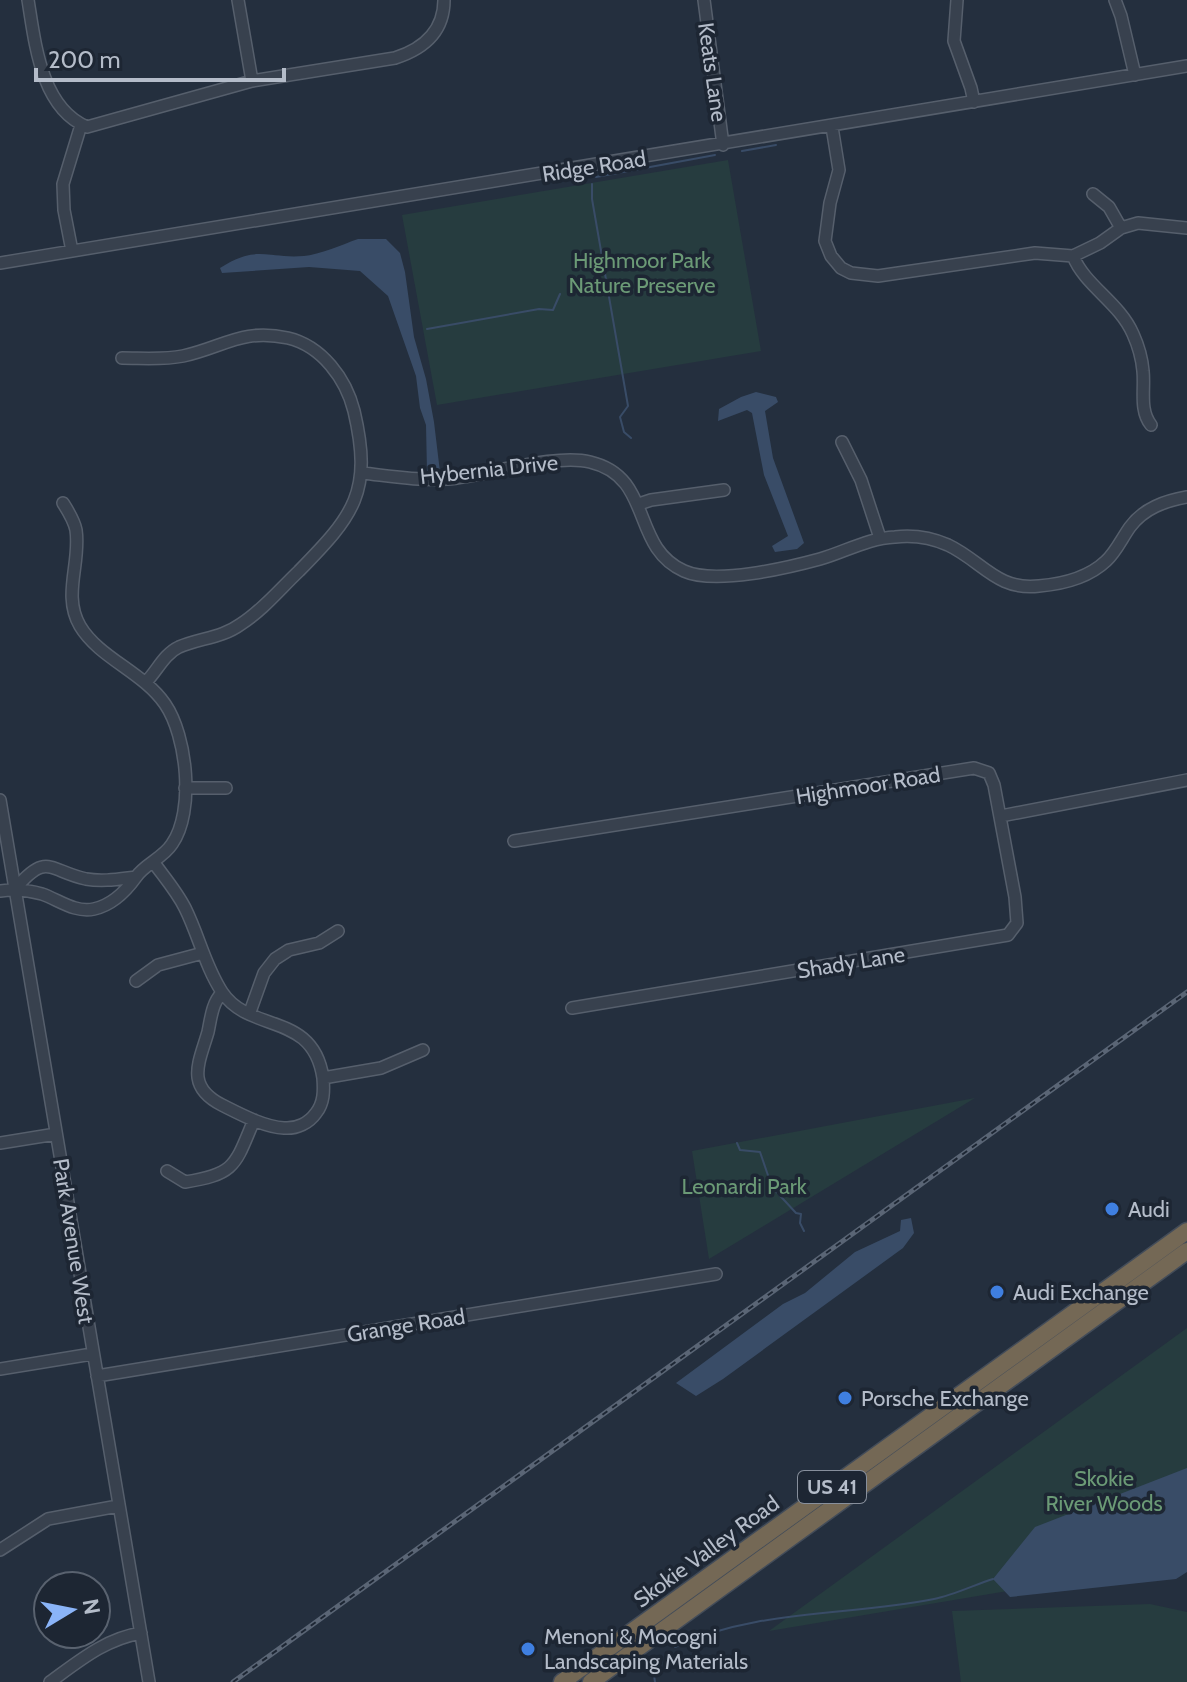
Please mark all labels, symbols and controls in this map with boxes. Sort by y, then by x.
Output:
street label: Keats Lane [692,21,733,123]
scale bar [36,32,284,82]
text: 200 m [48,45,121,74]
street label: Ridge Road [540,145,648,188]
park label: Highmoor Park Nature Preserve [569,247,715,299]
street label: Hybernia Drive [419,449,559,490]
street label: Highmoor Road [794,761,942,810]
street label: Shady Lane [795,941,907,984]
street label: Park Avenue West [47,1156,100,1326]
park label: Leonardi Park [681,1173,807,1200]
place label: Audi [1128,1196,1170,1223]
marker: Audi [1103,1200,1121,1218]
place label: Audi Exchange [1013,1279,1149,1306]
marker: Audi Exchange [988,1283,1006,1301]
street label: Grange Road [345,1303,467,1348]
place label: Porsche Exchange [861,1385,1029,1412]
marker: Porsche Exchange [836,1389,854,1407]
park label: Skokie River Woods [1045,1465,1163,1517]
road number: US 41 [798,1471,866,1503]
street label: Skokie Valley Road [628,1490,784,1613]
north arrow [32,1570,112,1650]
text: N [77,1597,106,1617]
place label: Menoni & Mocogni Landscaping Materials [544,1623,748,1675]
marker: Menoni & Mocogni Landscaping Materials [519,1640,537,1658]

